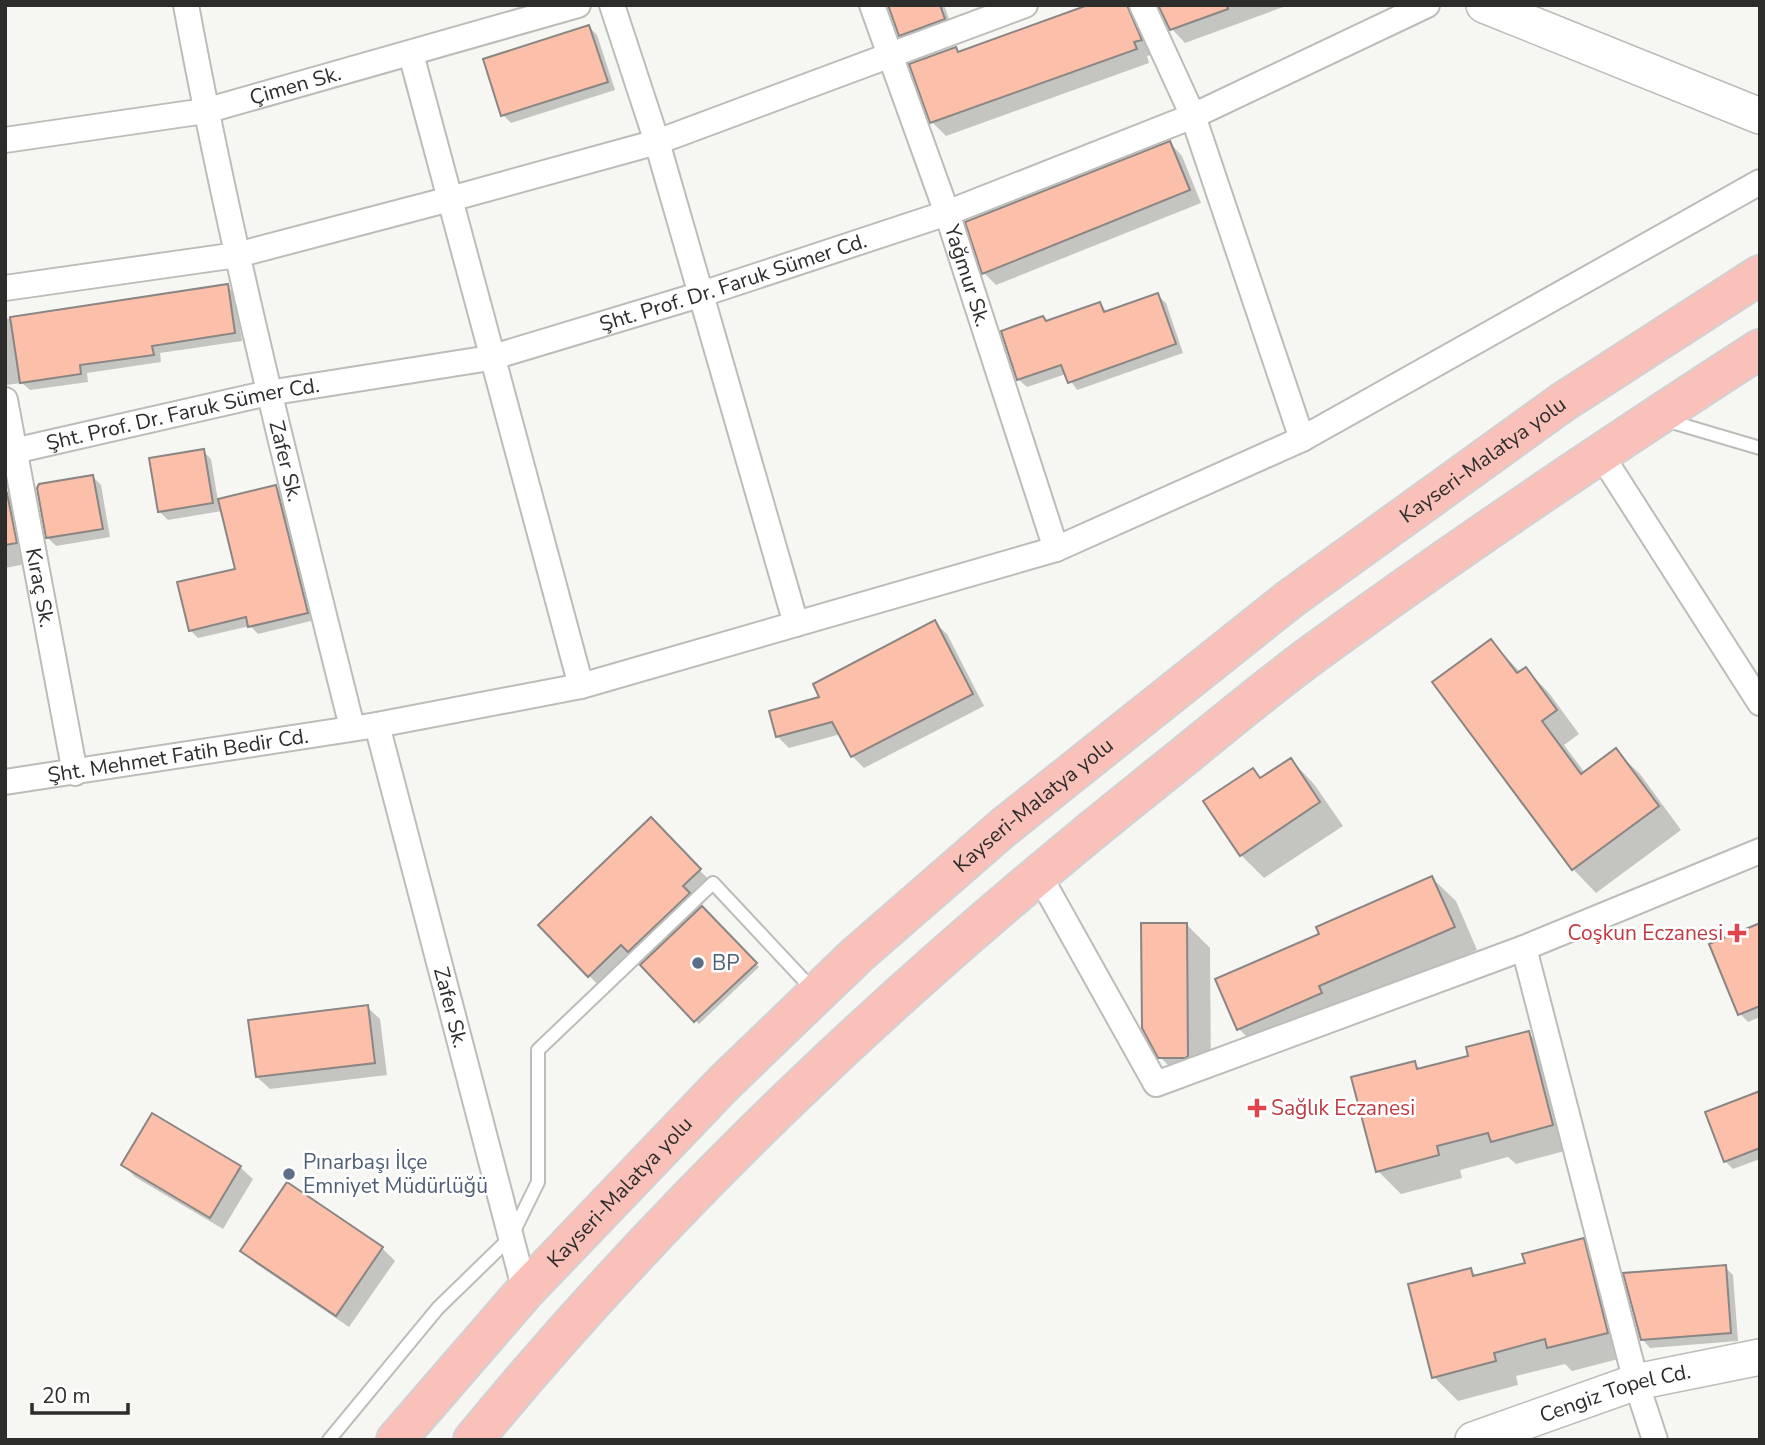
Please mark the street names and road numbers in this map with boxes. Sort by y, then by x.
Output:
street label: Çimen Sk. [246,59,344,112]
street label: Yağmur Sk. [937,220,997,330]
street label: Şht. Prof. Dr. Faruk Sümer Cd. [596,227,870,338]
street label: Şht. Prof. Dr. Faruk Sümer Cd. [43,371,321,457]
street label: Kayseri-Malatya yolu [1394,390,1572,529]
street label: Zafer Sk. [263,418,309,505]
street label: Kıraç Sk. [19,546,61,630]
street label: Şht. Mehmet Fatih Bedir Cd. [46,722,310,789]
street label: Kayseri-Malatya yolu [947,731,1119,879]
street label: Zafer Sk. [427,964,475,1051]
street label: Kayseri-Malatya yolu [541,1111,698,1274]
street label: Cengiz Topel Cd. [1536,1357,1693,1429]

